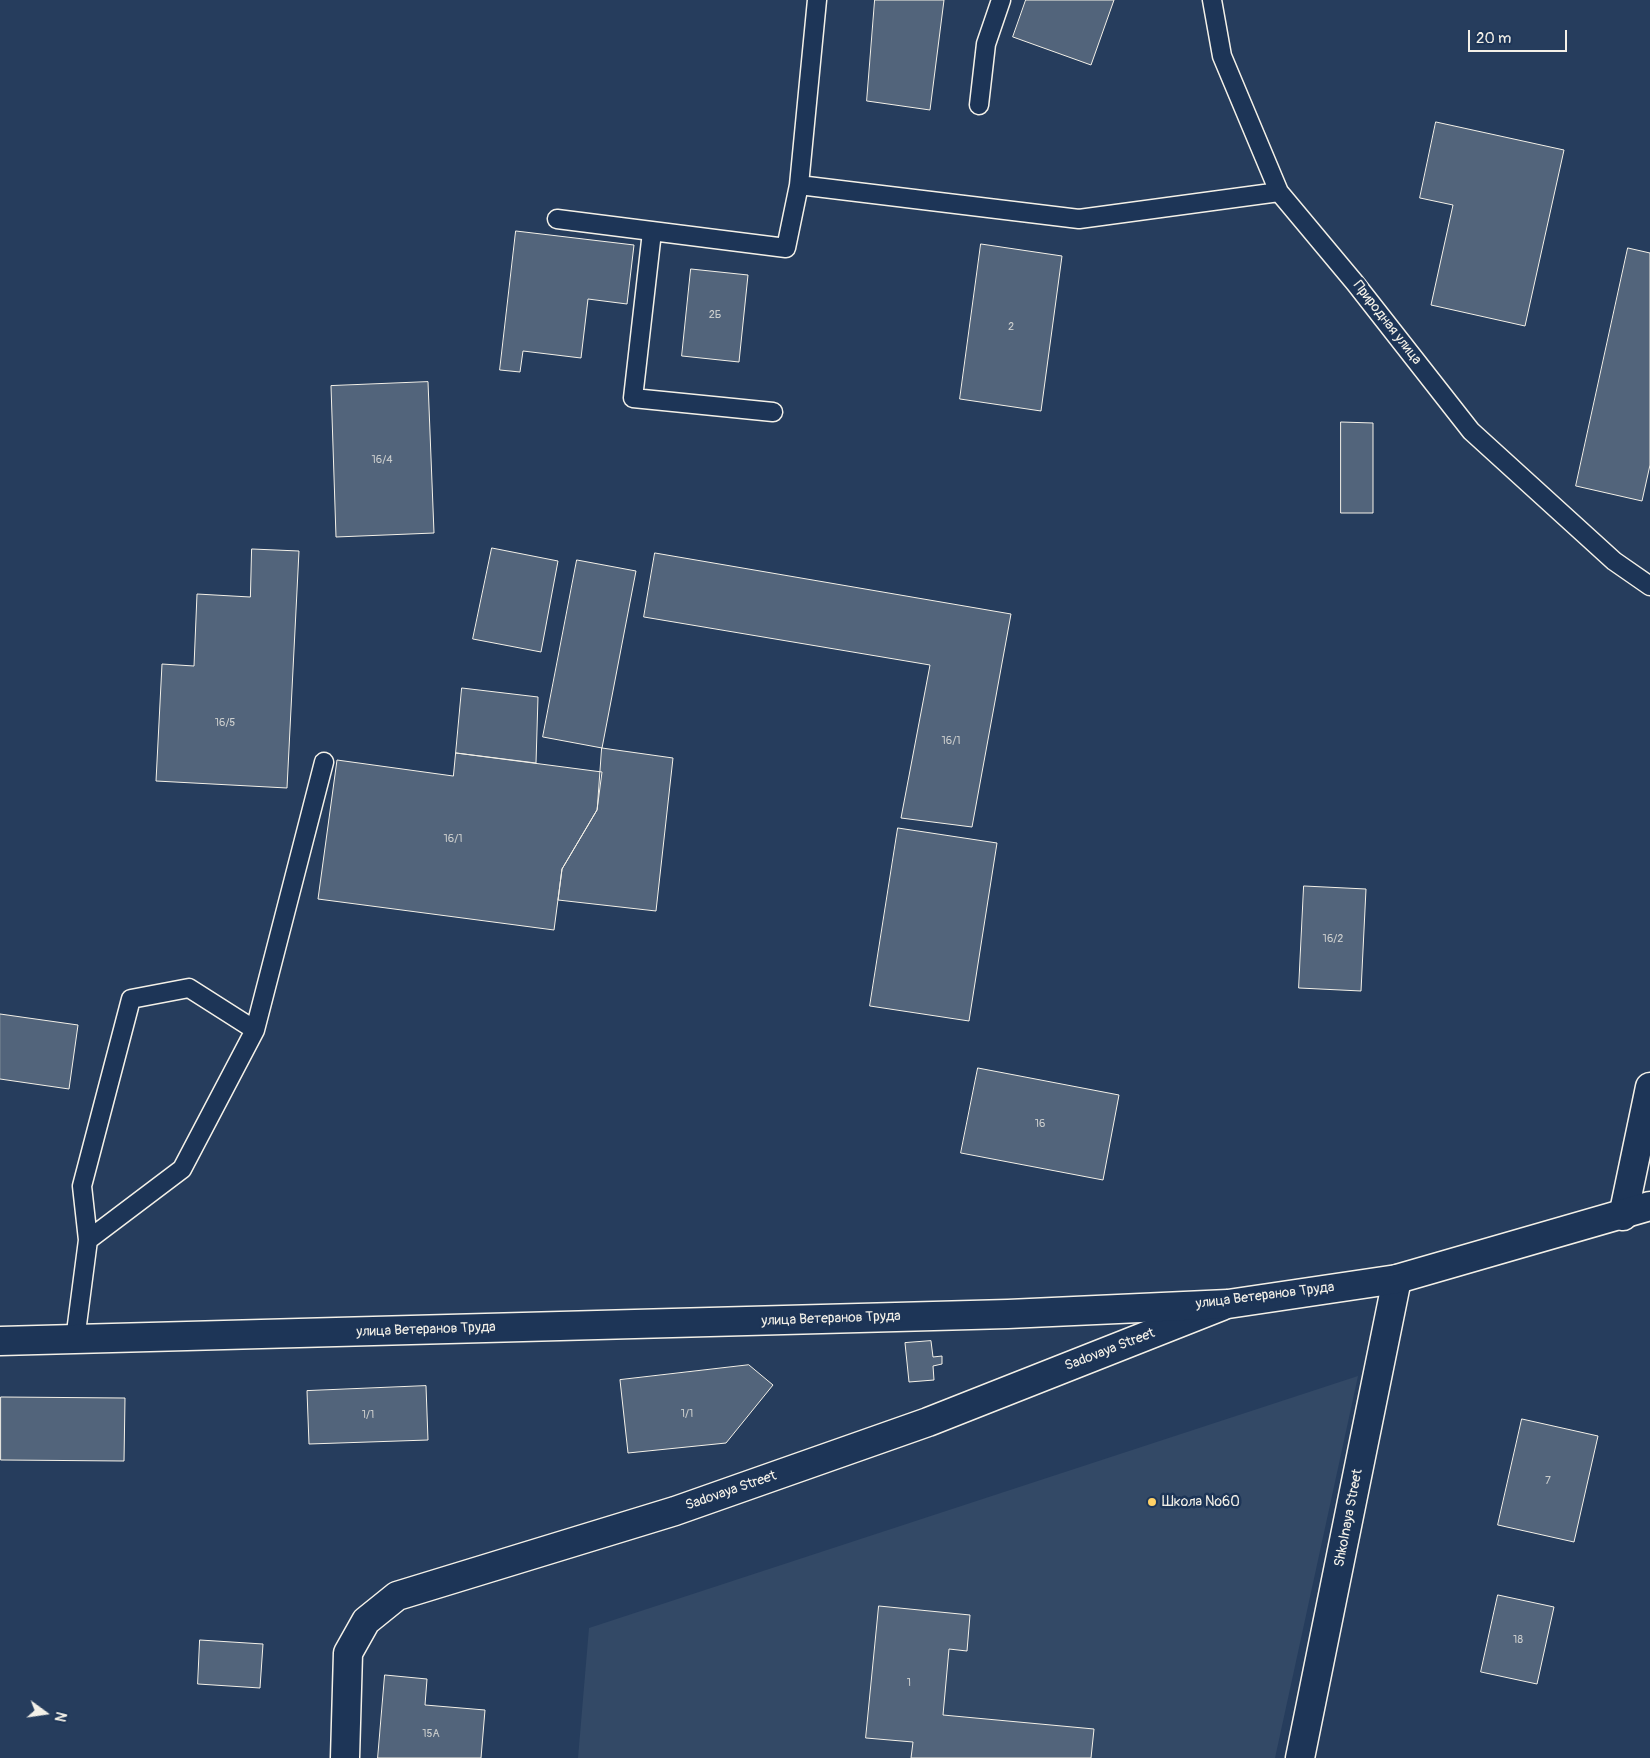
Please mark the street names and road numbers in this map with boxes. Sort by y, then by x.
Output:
street label: Природная улица [1349,278,1425,368]
street label: улица Ветеранов Труда [1195,1279,1335,1313]
street label: улица Ветеранов Труда [761,1308,901,1330]
street label: улица Ветеранов Труда [356,1319,496,1341]
street label: Sadovaya Street [1063,1325,1157,1375]
street label: Sadovaya Street [683,1468,779,1514]
street label: Shkolnaya Street [1331,1468,1367,1568]

